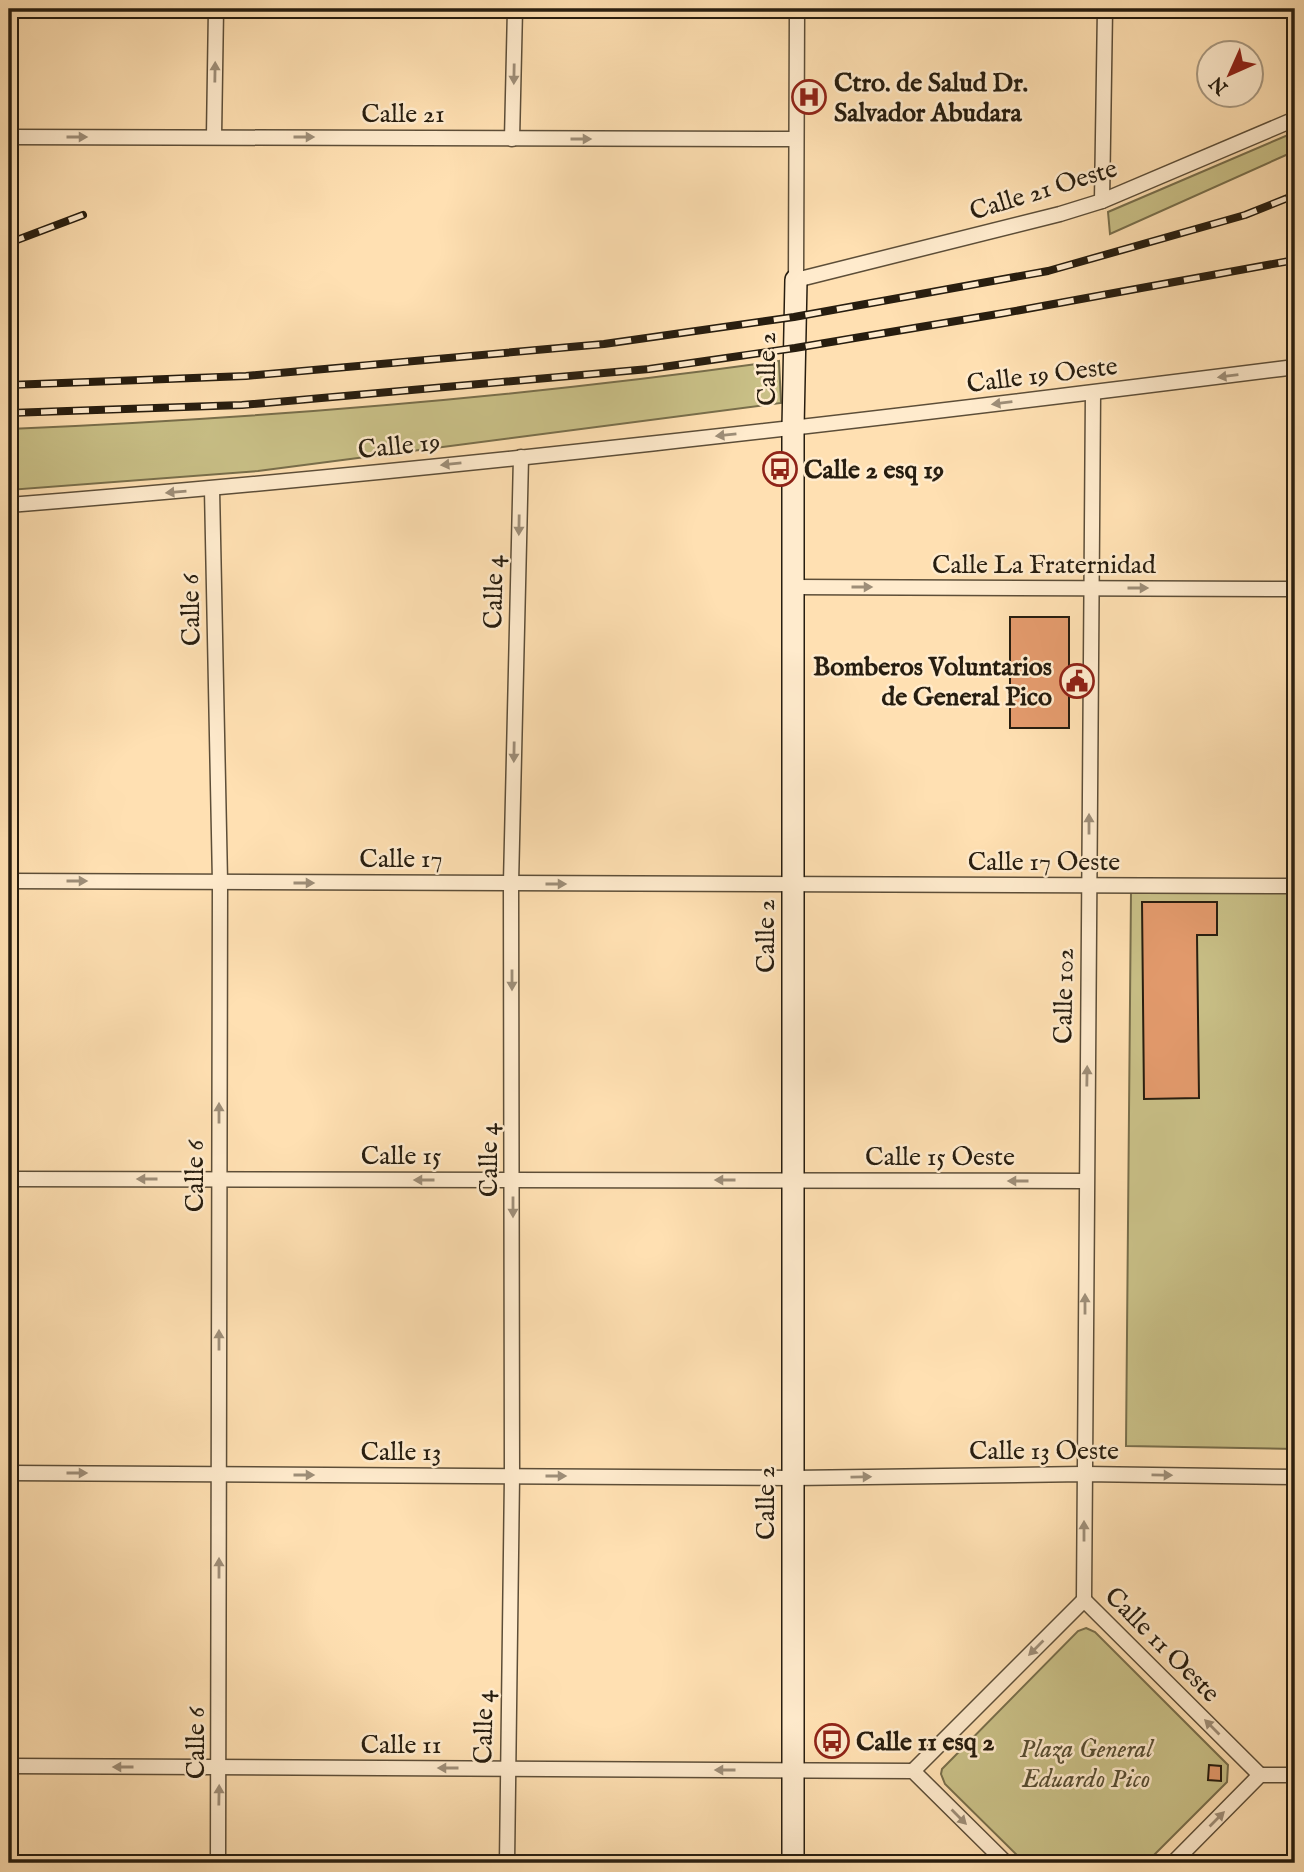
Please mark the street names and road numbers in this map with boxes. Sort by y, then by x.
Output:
street label: Calle 21 [361,98,445,131]
street label: Calle 21 Oeste [966,152,1121,229]
street label: Calle 2 [751,332,784,406]
street label: Calle 19 Oeste [965,350,1120,401]
street label: Calle 19 [356,426,442,467]
street label: Calle La Fraternidad [932,549,1156,582]
street label: Calle 4 [477,554,512,629]
street label: Calle 6 [174,572,209,647]
street label: Calle 17 [359,843,443,876]
street label: Calle 17 Oeste [968,846,1120,879]
street label: Calle 2 [750,899,783,973]
street label: Calle 102 [1047,948,1082,1044]
street label: Calle 4 [473,1123,506,1197]
street label: Calle 6 [179,1139,212,1212]
street label: Calle 15 [361,1140,441,1173]
street label: Calle 15 Oeste [865,1141,1015,1174]
street label: Calle 13 Oeste [969,1435,1119,1468]
street label: Calle 13 [361,1436,441,1469]
street label: Calle 2 [750,1466,783,1540]
street label: Calle 11 Oeste [1097,1580,1227,1710]
street label: Calle 4 [467,1689,502,1764]
street label: Calle 6 [180,1706,213,1779]
street label: Calle 11 [361,1729,441,1762]

